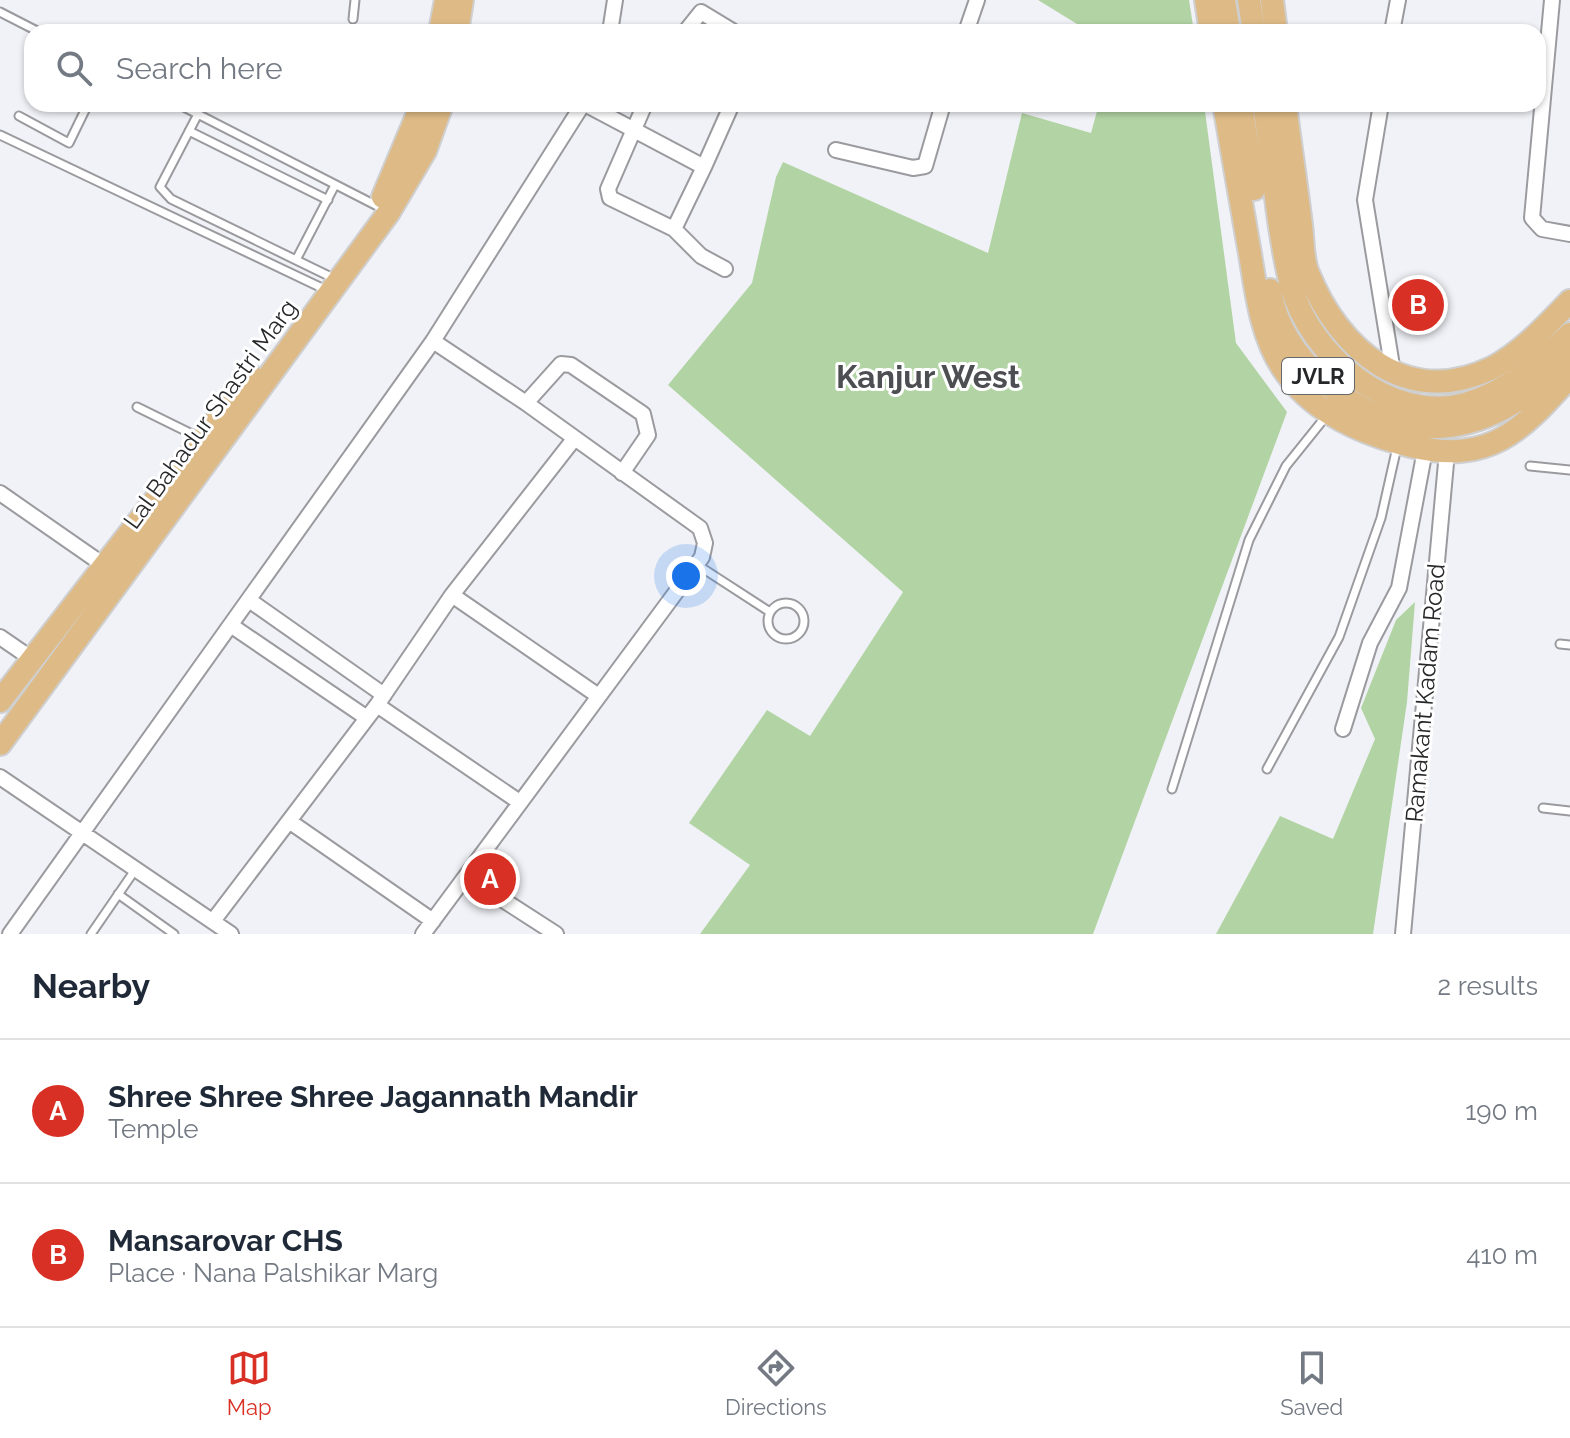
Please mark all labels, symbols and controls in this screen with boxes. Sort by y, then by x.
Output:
search box [24,24,1546,112]
icon: search [52,46,96,90]
text: Search here [116,51,283,86]
pin: B [1392,275,1444,335]
street label: Lal Bahadur Shastri Marg [117,294,303,534]
district label: Kanjur West [836,358,1020,395]
road number: JVLR [1282,358,1354,394]
your location [666,556,706,596]
street label: Ramakant Kadam Road [1399,562,1451,824]
pin: A [464,849,516,909]
text: Nearby [32,966,150,1006]
text: 2 results [1438,971,1538,1001]
text: Shree Shree Shree Jagannath Mandir [108,1079,638,1114]
text: A [49,1096,67,1126]
text: 190 m [1465,1096,1538,1126]
text: Temple [108,1114,198,1144]
text: Mansarovar CHS [108,1223,343,1258]
text: B [49,1240,67,1270]
text: 410 m [1466,1240,1538,1270]
text: Place · Nana Palshikar Marg [108,1258,438,1288]
tab: Map [227,1346,272,1420]
tab: Directions [725,1346,827,1420]
tab: Saved [1280,1346,1343,1420]

